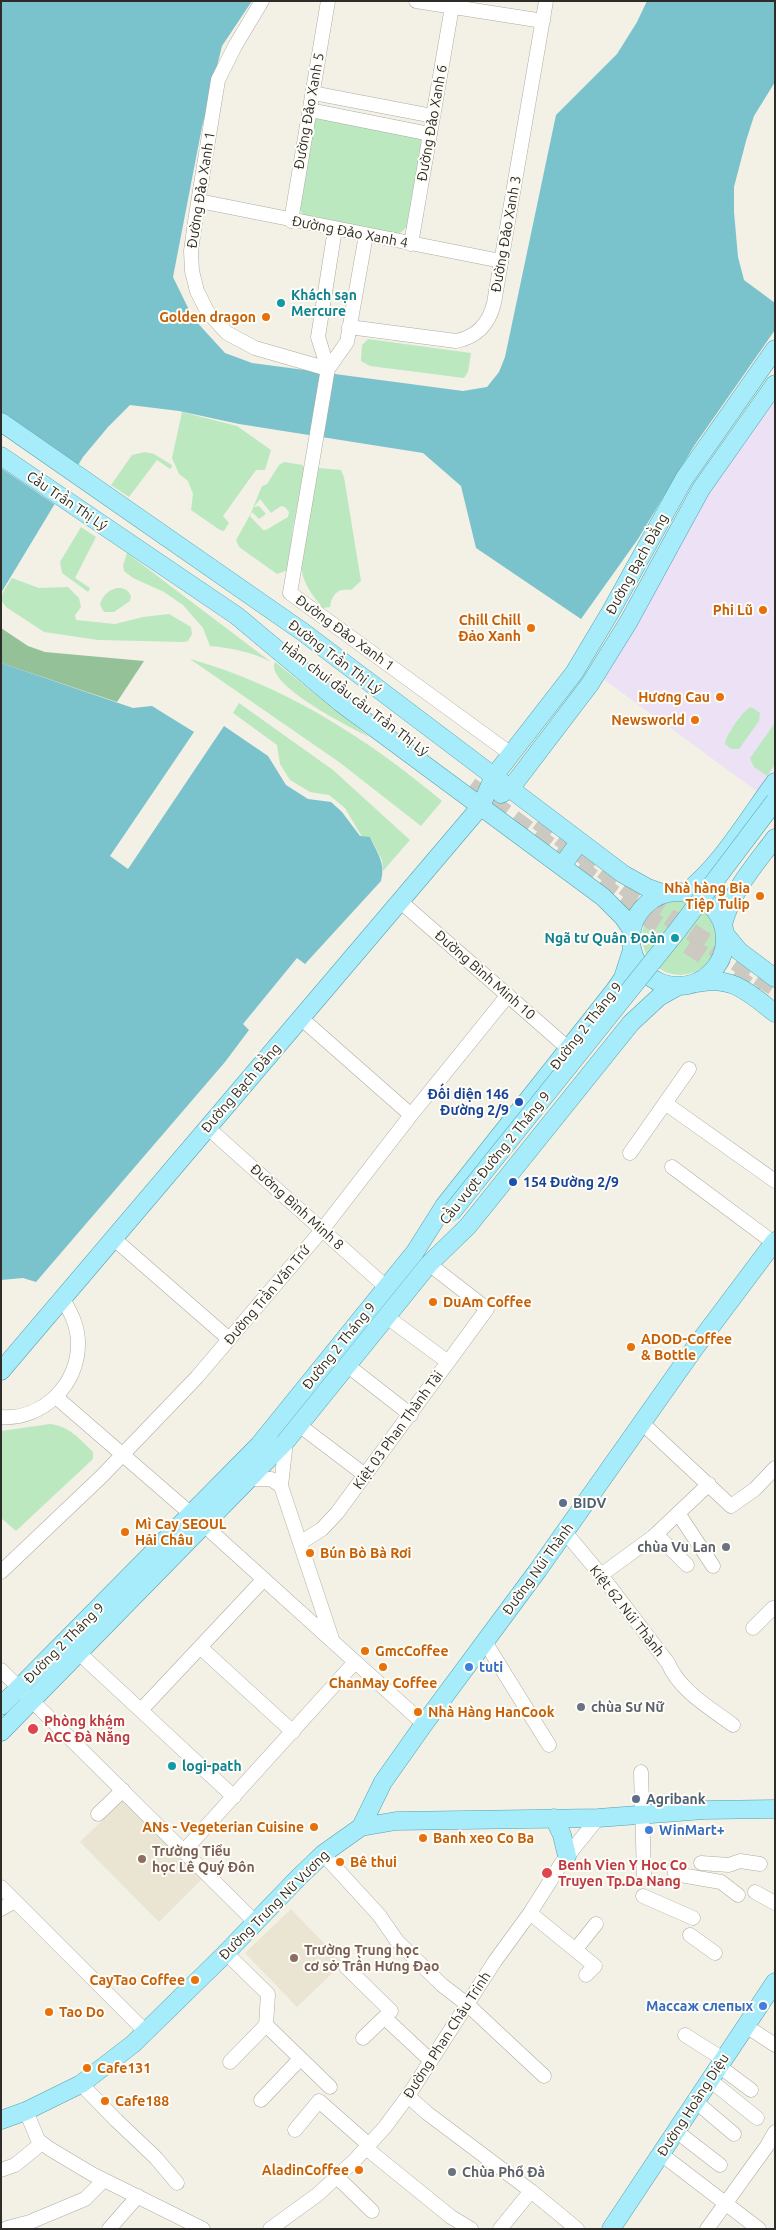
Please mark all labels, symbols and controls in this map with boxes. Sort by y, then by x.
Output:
street label: Đường Đảo Xanh 5 [290,51,328,171]
street label: Đường Đảo Xanh 6 [413,63,451,183]
street label: Đường Đảo Xanh 1 [183,130,219,250]
street label: Đường Đảo Xanh 3 [487,174,525,294]
street label: Đường Đảo Xanh 4 [291,213,409,251]
place label: Khách sạn Mercure [291,287,357,320]
marker: Khách sạn Mercure [275,297,287,309]
place label: Golden dragon [159,309,256,325]
marker: Golden dragon [260,311,272,323]
street label: Cầu Trần Thị Lý [23,468,111,534]
street label: Đường Bạch Đằng [602,511,672,617]
street label: Đường Đảo Xanh 1 [292,592,398,674]
place label: Phi Lũ [713,602,753,618]
marker: Phi Lũ [757,604,769,616]
place label: Chill Chill Đảo Xanh [458,612,521,644]
street label: Đường Trần Thị Lý [285,616,385,698]
marker: Chill Chill Đảo Xanh [525,622,537,634]
street label: Hầm chui đầu cầu Trần Thị Lý [278,638,432,760]
place label: Hương Cau [638,689,710,705]
marker: Hương Cau [714,691,726,703]
place label: Newsworld [611,712,685,728]
marker: Newsworld [689,714,701,726]
place label: Nhà hàng Bia Tiệp Tulip [664,880,750,912]
marker: Nhà hàng Bia Tiệp Tulip [754,890,766,902]
street label: Đường Bình Minh 10 [431,927,539,1023]
place label: Ngã tư Quân Đoàn [544,930,665,946]
marker: Ngã tư Quân Đoàn [669,932,681,944]
street label: Đường 2 Tháng 9 [546,979,626,1073]
street label: Đường Bạch Đằng [198,1040,284,1136]
place label: Đối diện 146 Đường 2/9 [427,1086,509,1118]
street label: Cầu vượt Đường 2 Tháng 9 [436,1088,554,1228]
marker: Đối diện 146 Đường 2/9 [513,1096,525,1108]
street label: Đường Bình Minh 8 [247,1161,347,1253]
place label: 154 Đường 2/9 [523,1174,619,1190]
marker: 154 Đường 2/9 [507,1176,519,1188]
street label: Đường Trần Văn Trứ [220,1242,314,1348]
place label: DuAm Coffee [443,1294,531,1310]
marker: DuAm Coffee [427,1296,439,1308]
street label: Đường 2 Tháng 9 [299,1299,379,1393]
place label: ADOD-Coffee & Bottle [641,1331,732,1364]
marker: ADOD-Coffee & Bottle [625,1341,637,1353]
street label: Kiệt 03 Phan Thành Tài [349,1367,447,1493]
place label: BIDV [573,1495,606,1511]
marker: BIDV [557,1497,569,1509]
place label: Mì Cay SEOUL Hải Châu [135,1516,227,1548]
street label: Đường Núi Thành [499,1520,577,1618]
marker: Mì Cay SEOUL Hải Châu [119,1526,131,1538]
place label: chùa Vu Lan [637,1539,716,1555]
marker: chùa Vu Lan [720,1541,732,1553]
place label: Bún Bò Bà Rơi [320,1545,411,1561]
marker: Bún Bò Bà Rơi [304,1547,316,1559]
street label: Kiệt 62 Núi Thành [586,1562,668,1660]
street label: Đường 2 Tháng 9 [20,1599,108,1687]
place label: GmcCoffee [375,1643,448,1659]
marker: GmcCoffee [359,1645,371,1657]
place label: tuti [479,1659,503,1675]
marker: ChanMay Coffee [377,1661,389,1673]
marker: tuti [463,1661,475,1673]
place label: ChanMay Coffee [329,1675,437,1691]
place label: chùa Sư Nữ [591,1699,664,1715]
marker: chùa Sư Nữ [575,1701,587,1713]
place label: Nhà Hàng HanCook [428,1704,555,1720]
marker: Nhà Hàng HanCook [412,1706,424,1718]
place label: Phòng khám ACC Đà Nẵng [44,1713,130,1745]
marker: Phòng khám ACC Đà Nẵng [26,1722,40,1736]
place label: logi-path [182,1758,242,1774]
marker: logi-path [166,1760,178,1772]
place label: Agribank [646,1791,706,1807]
marker: Agribank [630,1793,642,1805]
place label: ANs - Vegeterian Cuisine [142,1819,304,1835]
marker: ANs - Vegeterian Cuisine [308,1821,320,1833]
place label: WinMart+ [659,1822,725,1838]
marker: WinMart+ [643,1824,655,1836]
place label: Banh xeo Co Ba [433,1830,534,1846]
marker: Banh xeo Co Ba [417,1832,429,1844]
place label: Trường Tiểu học Lê Quý Đôn [152,1843,255,1875]
street label: Đường Trưng Nữ Vương [216,1847,332,1963]
marker: Trường Tiểu học Lê Quý Đôn [136,1853,148,1865]
place label: Bê thui [350,1854,397,1870]
marker: Bê thui [334,1856,346,1868]
place label: Benh Vien Y Hoc Co Truyen Tp.Da Nang [558,1857,687,1890]
marker: Benh Vien Y Hoc Co Truyen Tp.Da Nang [540,1866,554,1880]
place label: Trường Trung học cơ sở Trần Hưng Đạo [304,1942,439,1974]
marker: Trường Trung học cơ sở Trần Hưng Đạo [288,1952,300,1964]
street label: Đường Phan Châu Trinh [400,1969,494,2101]
place label: CayTao Coffee [89,1972,185,1988]
marker: CayTao Coffee [189,1974,201,1986]
place label: Массаж слепых [646,1998,753,2014]
marker: Массаж слепых [757,2000,769,2012]
place label: Tao Do [59,2004,104,2020]
marker: Tao Do [43,2006,55,2018]
street label: Đường Hoàng Diệu [653,2050,733,2160]
place label: Cafe131 [97,2060,151,2076]
marker: Cafe131 [81,2062,93,2074]
place label: Cafe188 [115,2093,169,2109]
marker: Cafe188 [99,2095,111,2107]
place label: AladinCoffee [262,2162,349,2178]
marker: AladinCoffee [353,2164,365,2176]
place label: Chùa Phổ Đà [462,2164,545,2180]
marker: Chùa Phổ Đà [446,2166,458,2178]

